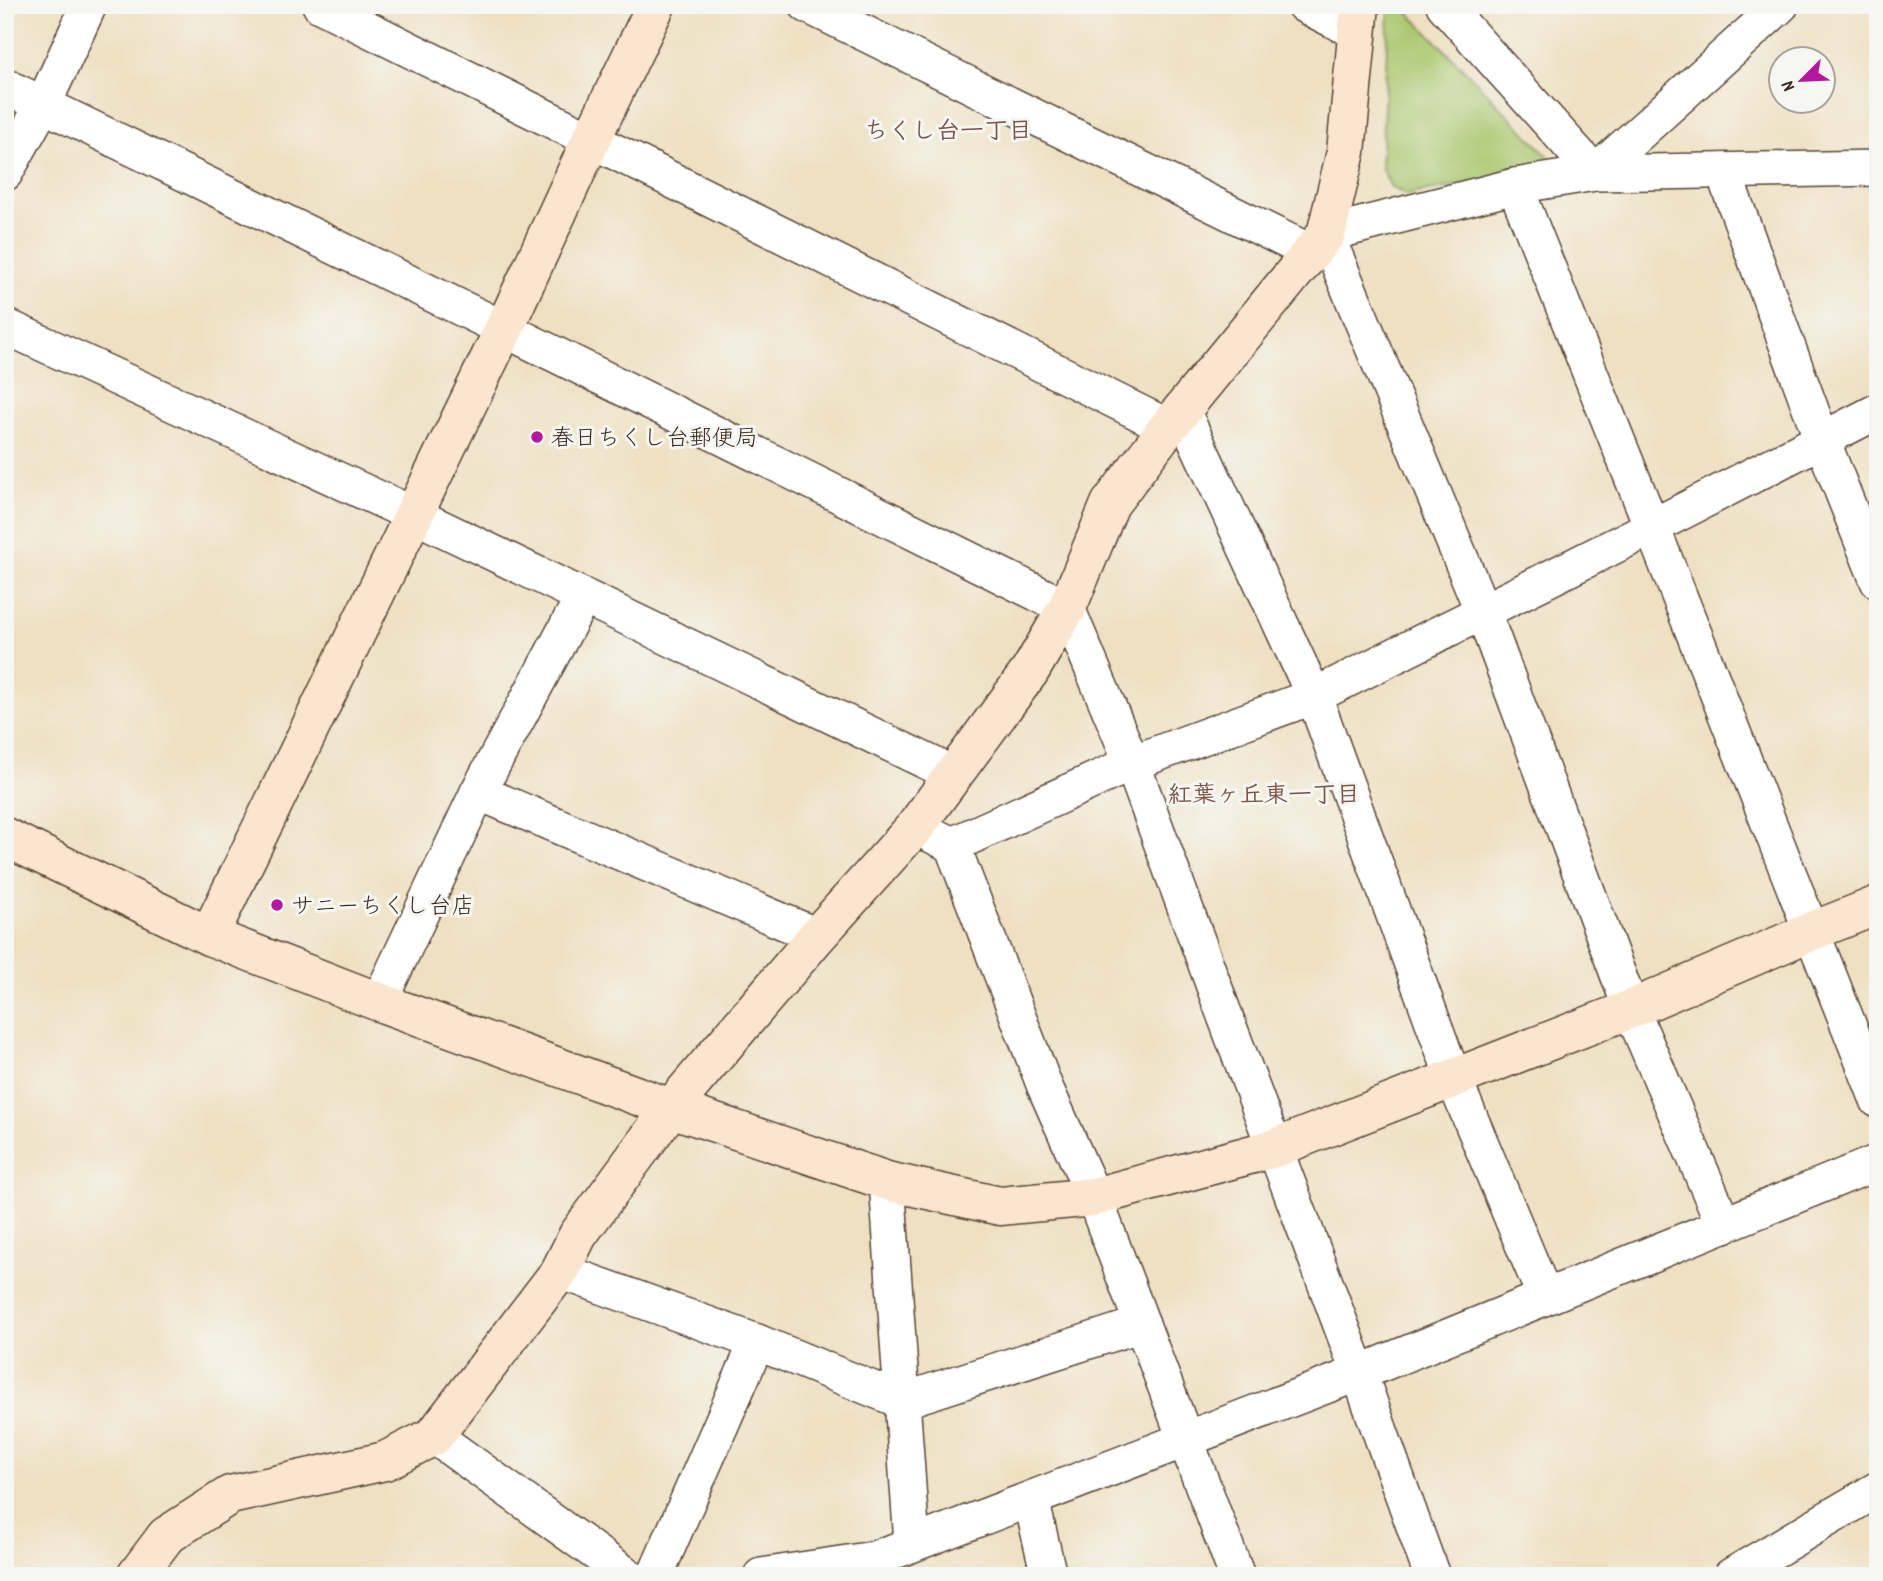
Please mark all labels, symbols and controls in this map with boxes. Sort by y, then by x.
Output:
north arrow [1768,46,1838,116]
text: N [1775,76,1804,95]
district label: ちくし台一丁目 [864,116,1032,150]
place label: 春日ちくし台郵便局 [551,424,758,457]
marker: 春日ちくし台郵便局 [529,429,545,445]
district label: 紅葉ヶ丘東一丁目 [1168,780,1360,814]
place label: サニーちくし台店 [291,892,475,925]
marker: サニーちくし台店 [269,897,285,913]

